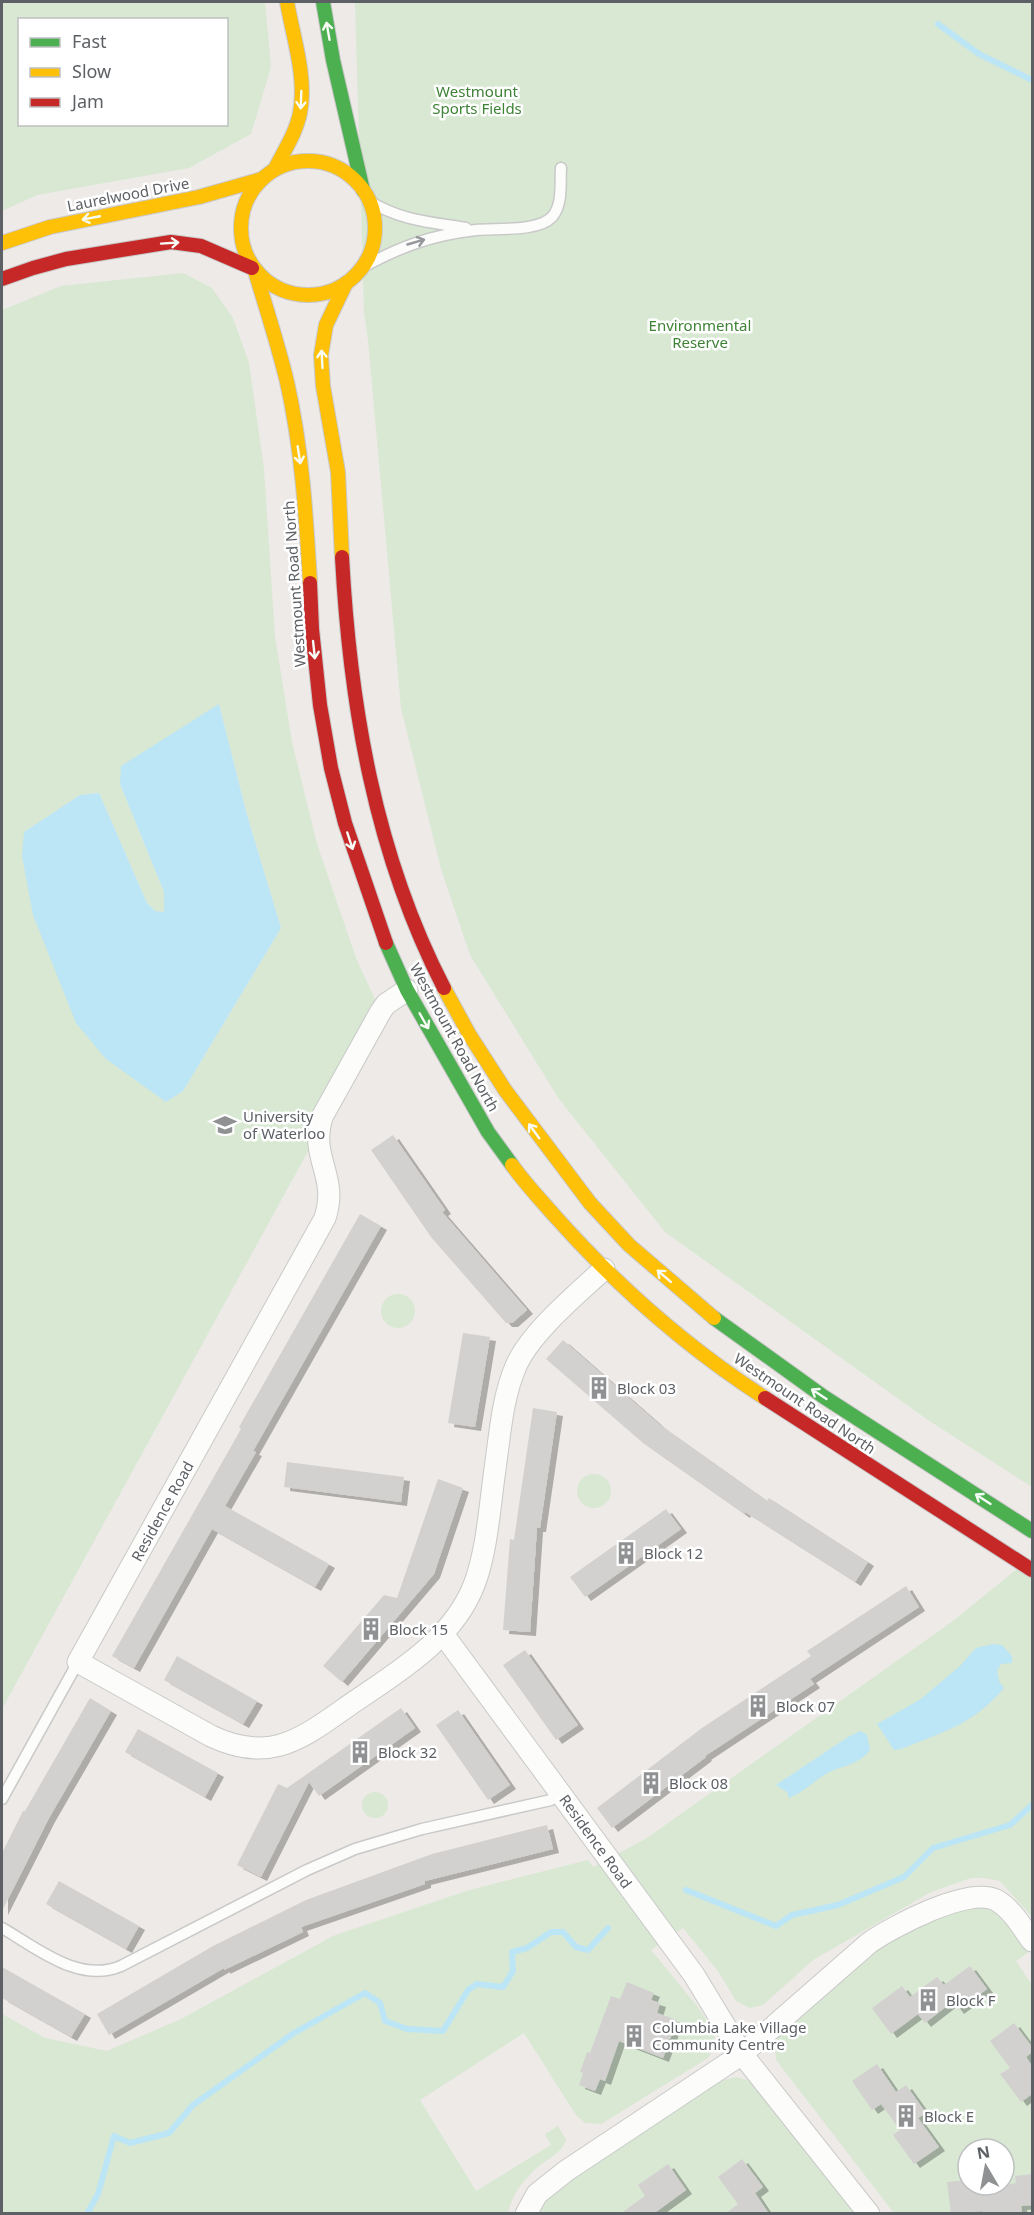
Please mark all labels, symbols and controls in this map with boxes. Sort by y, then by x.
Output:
legend [18,18,228,126]
one-way arrow [323,22,334,41]
text: Fast [72,29,107,53]
text: Slow [72,59,111,83]
park label: Westmount Sports Fields [432,81,522,118]
text: Jam [70,89,104,113]
one-way arrow [295,90,306,110]
street label: Laurelwood Drive [65,172,191,216]
one-way arrow [81,213,101,224]
one-way arrow [406,236,425,247]
one-way arrow [160,237,180,248]
park label: Environmental Reserve [649,315,751,352]
one-way arrow [316,349,327,369]
one-way arrow [294,445,305,465]
street label: Westmount Road North [278,500,310,668]
one-way arrow [309,639,320,659]
one-way arrow [345,831,356,850]
street label: Westmount Road North [406,959,504,1115]
one-way arrow [419,1012,431,1029]
place label: University of Waterloo [243,1106,325,1143]
school or university icon: University of Waterloo [212,1112,238,1138]
one-way arrow [528,1124,541,1140]
one-way arrow [657,1269,672,1283]
street label: Westmount Road North [730,1348,880,1458]
building icon: Block 03 [586,1375,612,1401]
place label: Block 03 [617,1378,676,1398]
one-way arrow [811,1387,828,1400]
street label: Residence Road [126,1457,198,1565]
one-way arrow [975,1493,992,1505]
building icon: Block 12 [613,1540,639,1566]
place label: Block 12 [644,1543,703,1563]
building icon: Block 15 [358,1616,384,1642]
place label: Block 15 [389,1619,448,1639]
building icon: Block 07 [745,1693,771,1719]
place label: Block 07 [776,1696,835,1716]
building icon: Block 32 [347,1739,373,1765]
place label: Block 32 [378,1742,437,1762]
building icon: Block 08 [638,1770,664,1796]
place label: Block 08 [669,1773,728,1793]
street label: Residence Road [555,1790,637,1892]
building icon: Block F [915,1987,941,2013]
place label: Block F [946,1990,996,2010]
place label: Columbia Lake Village Community Centre [652,2017,807,2054]
building icon: Columbia Lake Village Community Centre [621,2023,647,2049]
building icon: Block E [893,2103,919,2129]
place label: Block E [924,2106,974,2126]
north arrow [956,2137,1016,2197]
text: N [975,2140,992,2164]

